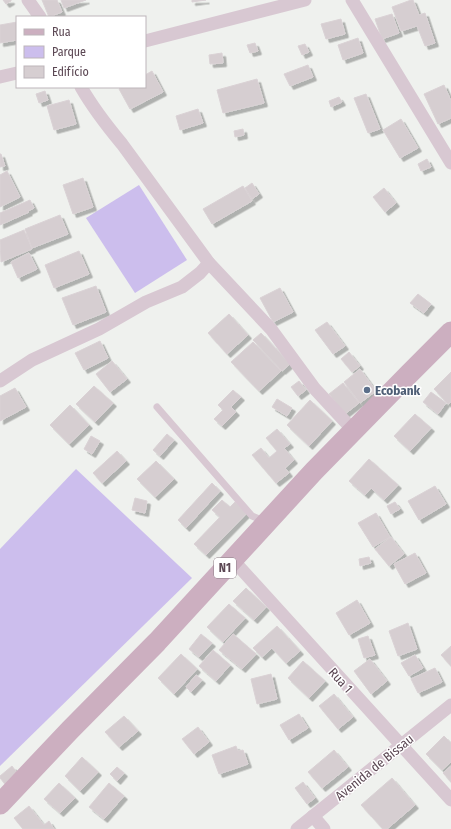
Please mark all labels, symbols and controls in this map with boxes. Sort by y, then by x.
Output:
legend [16,16,146,88]
text: Rua [52,25,71,39]
text: Parque [52,45,86,59]
text: Edifício [52,65,89,79]
place label: Ecobank [375,383,420,398]
marker: Ecobank [362,385,372,395]
road number: N1 [214,558,236,578]
street label: Rua 1 [326,665,356,696]
street label: Avenida de Bissau [332,731,416,804]

